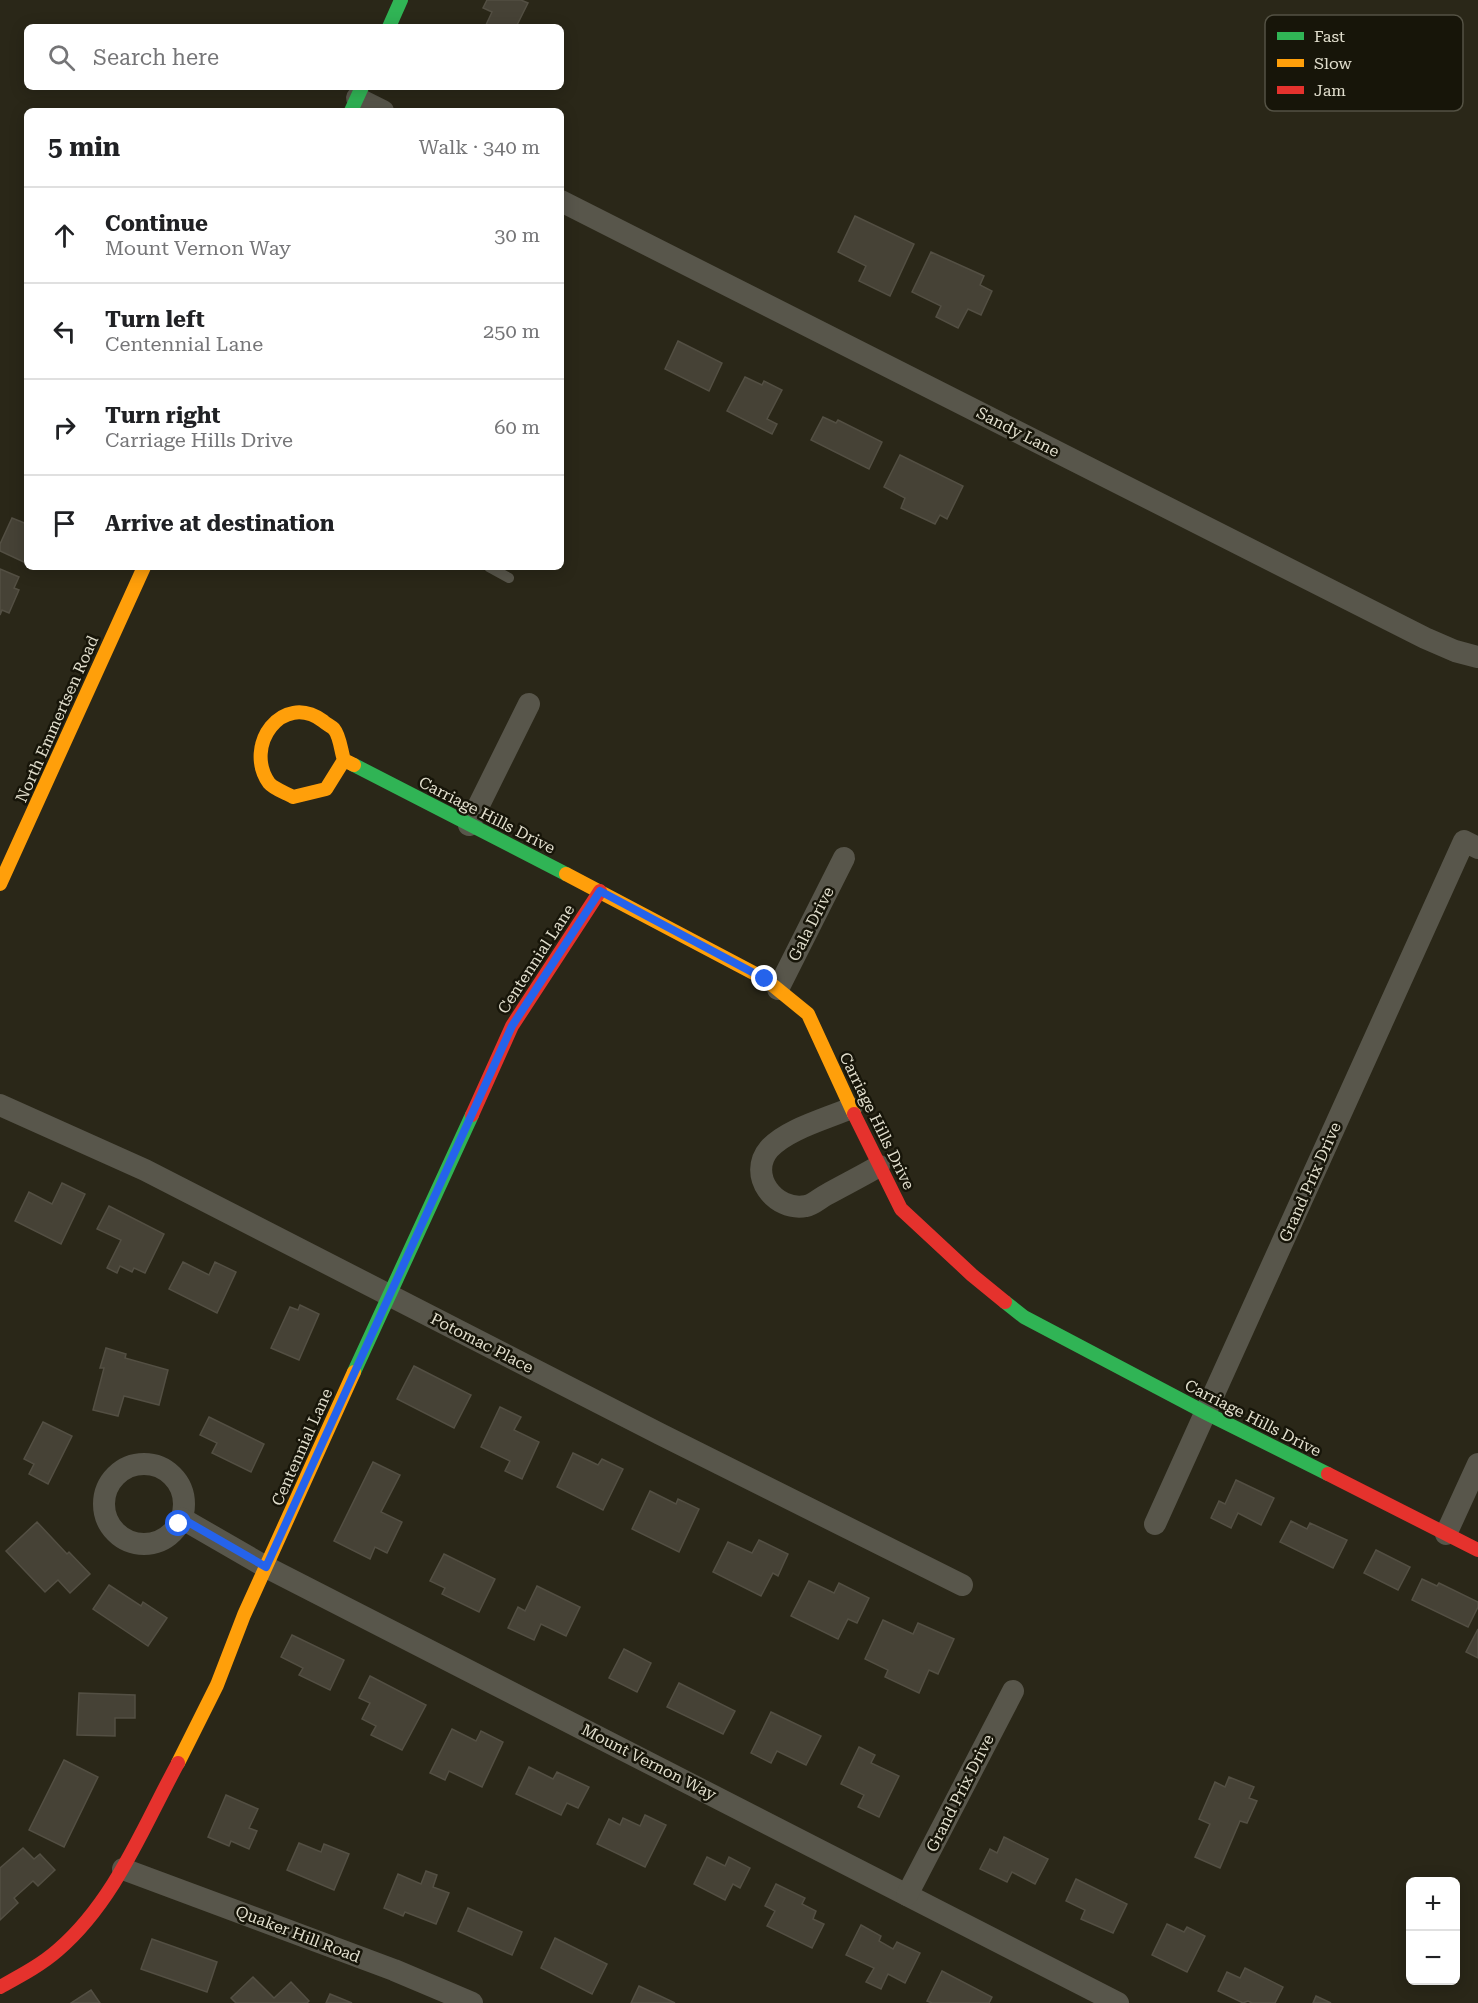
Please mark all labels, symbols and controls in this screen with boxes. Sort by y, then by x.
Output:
legend [1265,15,1463,111]
search box [24,24,564,90]
text: Fast [1314,27,1345,46]
icon: search [45,41,78,74]
text: Search here [93,45,219,70]
text: Slow [1314,54,1352,73]
text: Jam [1314,81,1346,100]
text: 5 min [48,132,120,162]
text: Walk · 340 m [419,135,540,159]
text: Continue [105,211,208,236]
icon: ahead [48,219,81,252]
text: 30 m [494,223,540,247]
text: Mount Vernon Way [105,236,291,260]
text: Turn left [105,307,205,332]
icon: left [48,315,81,348]
text: 250 m [483,319,540,343]
text: Centennial Lane [105,332,263,356]
text: Turn right [105,403,220,428]
street label: Sandy Lane [973,403,1063,461]
icon: right [48,411,81,444]
text: 60 m [494,415,540,439]
text: Carriage Hills Drive [105,428,293,452]
icon: arrive [48,507,81,540]
text: Arrive at destination [105,511,334,536]
street label: North Emmertsen Road [12,633,102,805]
street label: Carriage Hills Drive [416,772,558,858]
street label: Gala Drive [784,884,838,964]
street label: Centennial Lane [494,901,579,1017]
route end [751,965,777,991]
street label: Carriage Hills Drive [836,1049,919,1193]
street label: Grand Prix Drive [1275,1119,1345,1245]
street label: Potomac Place [427,1309,537,1377]
street label: Carriage Hills Drive [1182,1375,1324,1461]
street label: Centennial Lane [268,1385,336,1509]
route start [165,1510,191,1536]
street label: Mount Vernon Way [578,1720,720,1804]
street label: Grand Prix Drive [922,1731,998,1855]
map controls [1406,1877,1460,1985]
button: + [1406,1877,1460,1931]
street label: Quaker Hill Road [233,1901,363,1967]
button: − [1406,1931,1460,1985]

